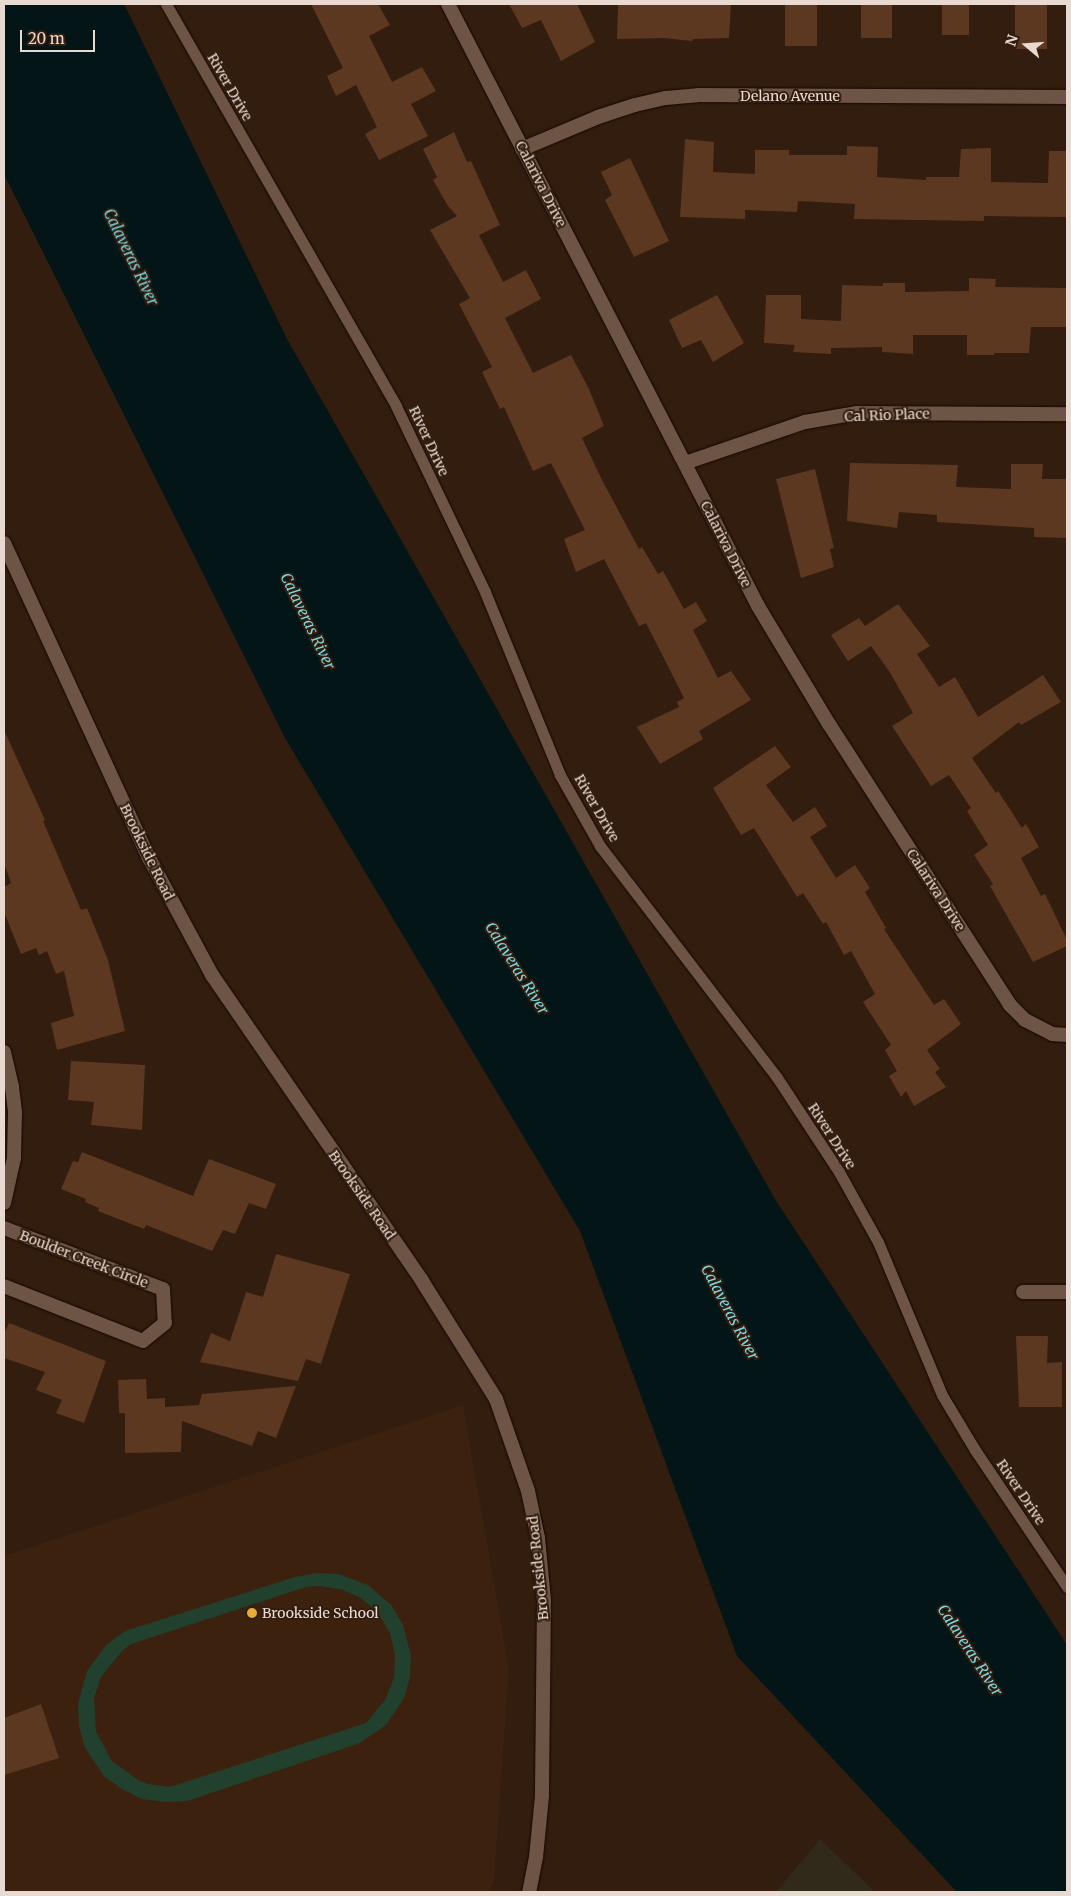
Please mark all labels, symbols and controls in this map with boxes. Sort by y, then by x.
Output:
scale bar [22,20,98,52]
north arrow [1001,20,1051,70]
text: 20 m [28,29,65,48]
text: N [1001,32,1022,48]
street label: River Drive [204,50,256,124]
street label: Delano Avenue [740,88,840,104]
street label: Calariva Drive [512,138,570,230]
water label: Calaveras River [100,206,162,308]
street label: River Drive [406,403,452,479]
street label: Cal Rio Place [844,405,930,425]
street label: Calariva Drive [697,498,755,590]
water label: Calaveras River [277,570,339,672]
street label: River Drive [571,771,623,845]
street label: Brookside Road [116,801,178,903]
street label: Calariva Drive [903,846,969,934]
water label: Calaveras River [481,919,553,1017]
street label: River Drive [804,1100,860,1172]
street label: Brookside Road [325,1147,399,1243]
street label: Boulder Creek Circle [17,1227,151,1291]
water label: Calaveras River [697,1261,763,1363]
street label: River Drive [993,1456,1049,1528]
street label: Brookside Road [524,1515,552,1621]
water label: Calaveras River [934,1601,1006,1699]
place label: Brookside School [262,1605,379,1621]
marker: Brookside School [246,1607,258,1619]

